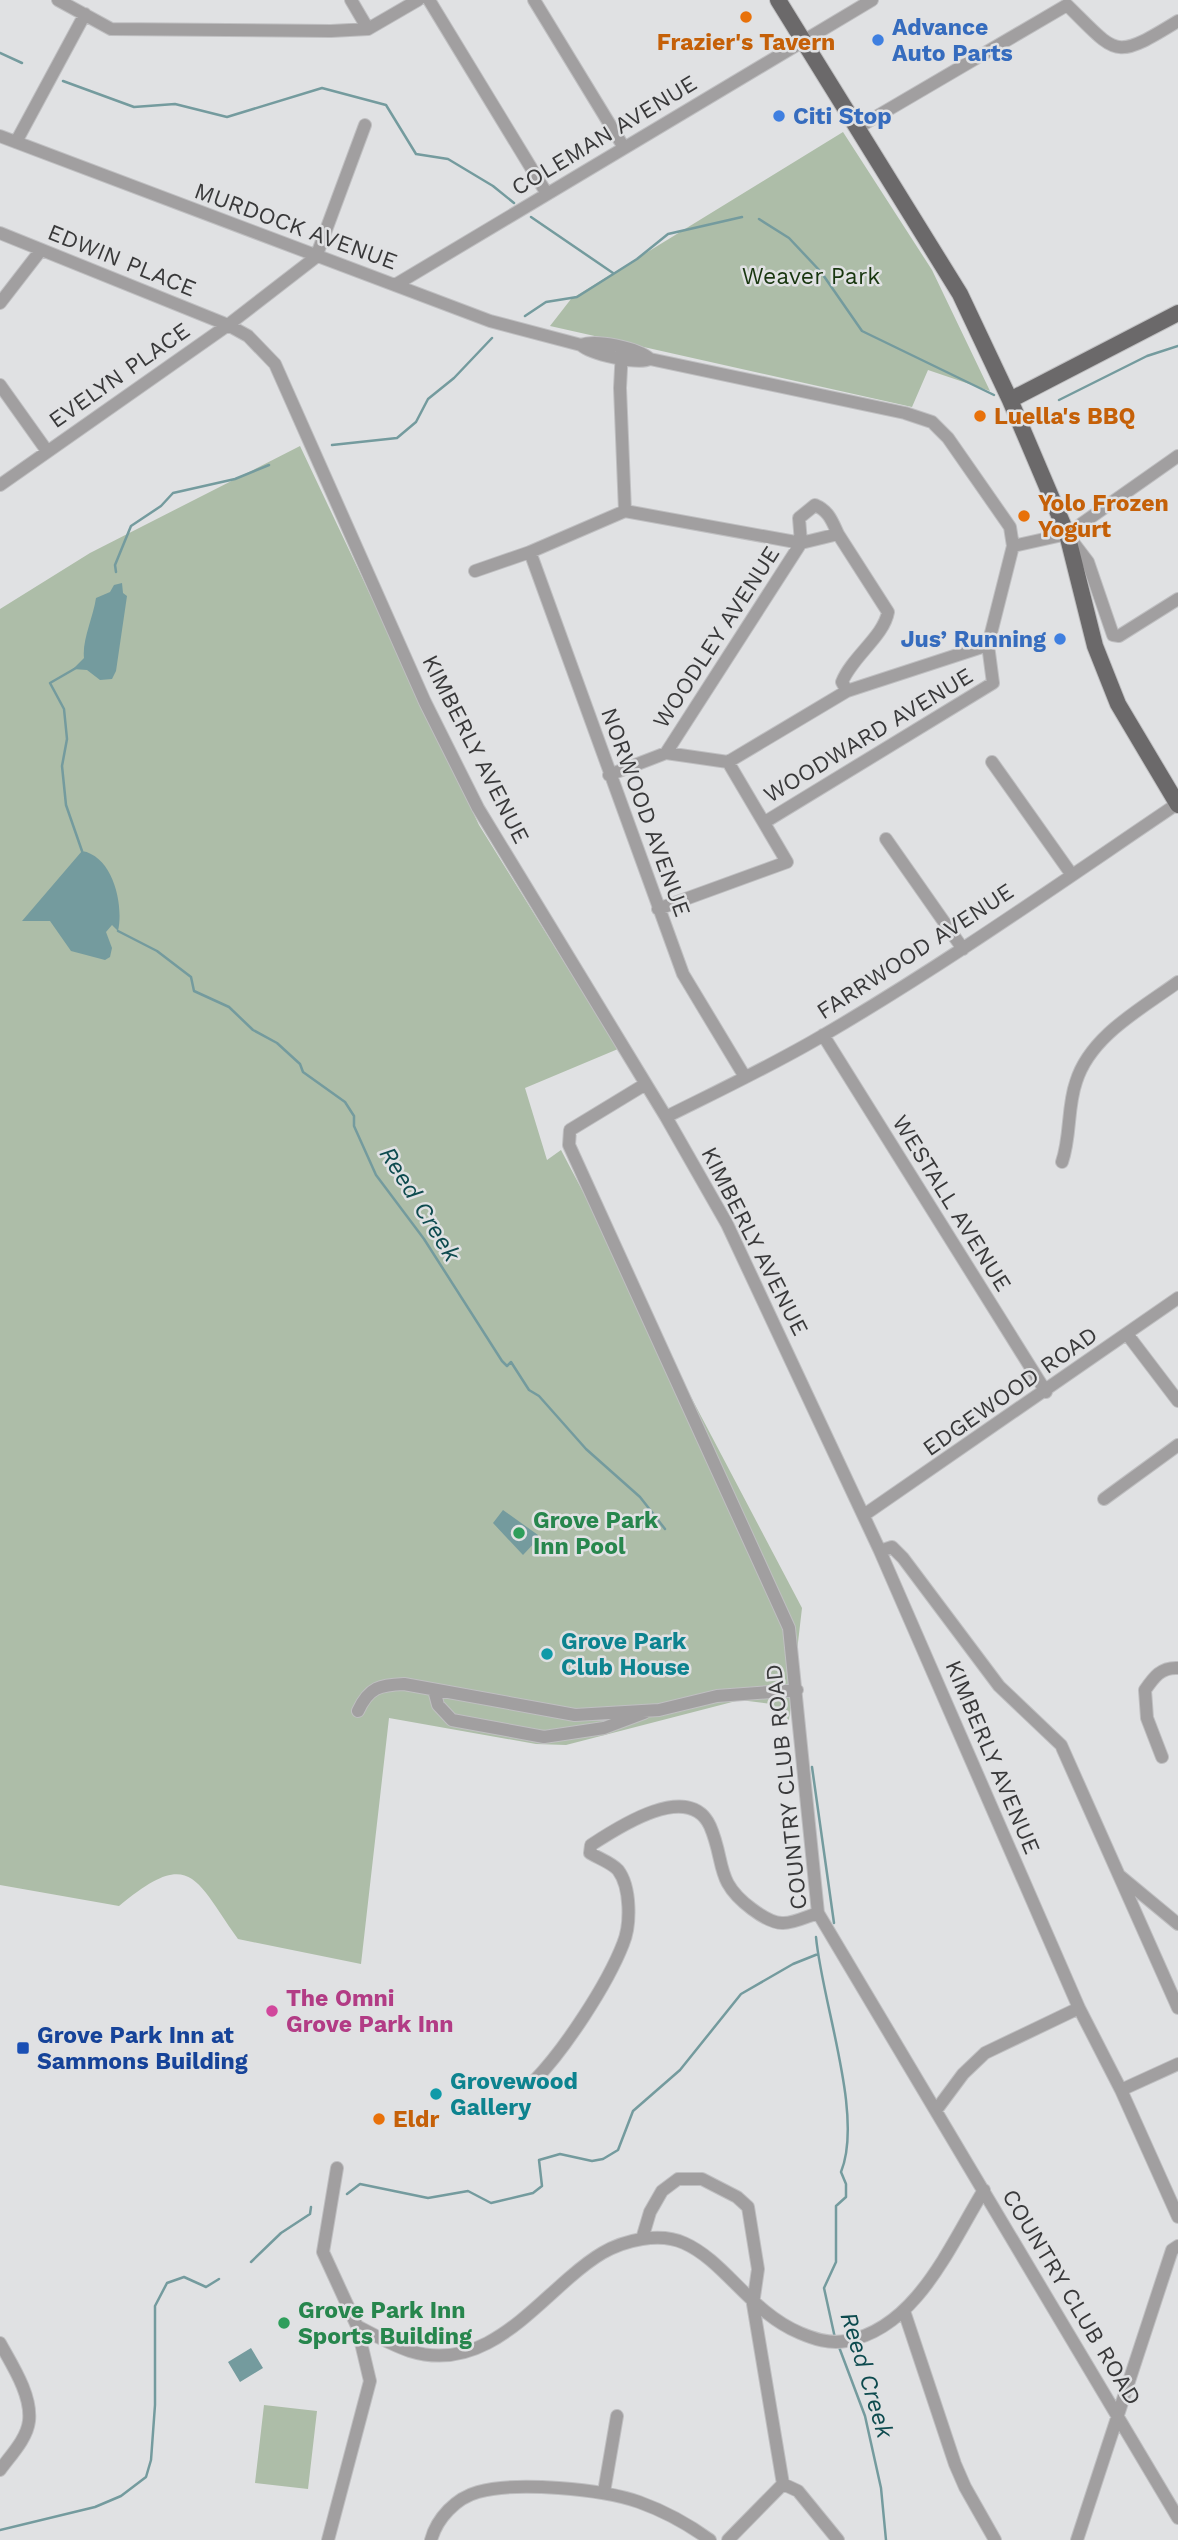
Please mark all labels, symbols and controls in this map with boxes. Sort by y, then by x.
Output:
marker: Frazier's Tavern [738,9,754,25]
place label: Advance Auto Parts [892,14,1013,67]
place label: Frazier's Tavern [657,29,835,56]
marker: Advance Auto Parts [870,32,886,48]
street label: COLEMAN AVENUE [507,69,702,201]
place label: Citi Stop [793,103,892,130]
marker: Citi Stop [771,108,787,124]
street label: MURDOCK AVENUE [191,177,401,276]
street label: EDWIN PLACE [44,218,200,303]
park label: Weaver Park [742,263,880,290]
street label: EVELYN PLACE [44,317,195,434]
place label: Luella's BBQ [994,403,1135,430]
marker: Luella's BBQ [972,408,988,424]
place label: Yolo Frozen Yogurt [1038,490,1169,543]
marker: Yolo Frozen Yogurt [1016,508,1032,524]
street label: WOODLEY AVENUE [647,541,785,733]
place label: Jus’ Running [900,626,1046,653]
marker: Jus’ Running [1052,631,1068,647]
street label: KIMBERLY AVENUE [416,650,535,848]
street label: WOODWARD AVENUE [759,662,978,809]
street label: NORWOOD AVENUE [595,704,696,920]
street label: FARRWOOD AVENUE [812,878,1019,1025]
street label: WESTALL AVENUE [886,1110,1017,1296]
water label: Reed Creek [374,1141,467,1268]
street label: KIMBERLY AVENUE [695,1142,814,1340]
street label: EDGEWOOD ROAD [918,1321,1103,1462]
place label: Grove Park Inn Pool [533,1507,659,1560]
marker: Grove Park Inn Pool [511,1525,527,1541]
place label: Grove Park Club House [561,1628,690,1681]
marker: Grove Park Club House [539,1646,555,1662]
street label: KIMBERLY AVENUE [939,1656,1046,1858]
street label: COUNTRY CLUB ROAD [760,1663,813,1911]
place label: The Omni Grove Park Inn [286,1985,453,2038]
marker: The Omni Grove Park Inn [264,2003,280,2019]
place label: Grove Park Inn at Sammons Building [37,2022,248,2075]
marker: Grove Park Inn at Sammons Building [15,2040,31,2056]
place label: Grovewood Gallery [450,2068,578,2121]
marker: Grovewood Gallery [428,2086,444,2102]
place label: Eldr [393,2106,439,2133]
marker: Eldr [371,2111,387,2127]
street label: COUNTRY CLUB ROAD [996,2185,1147,2410]
place label: Grove Park Inn Sports Building [298,2297,472,2350]
water label: Reed Creek [835,2309,900,2442]
marker: Grove Park Inn Sports Building [276,2315,292,2331]

